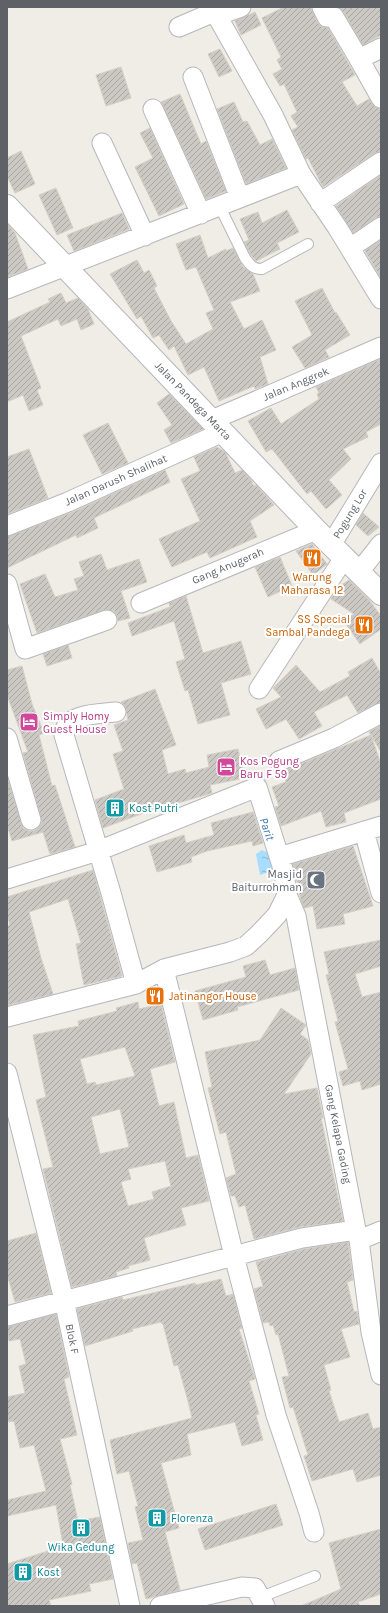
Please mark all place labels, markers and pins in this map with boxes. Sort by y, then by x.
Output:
restaurant icon: Warung Maharasa 12 [301,547,323,569]
place label: Warung Maharasa 12 [281,571,343,597]
place label: SS Special Sambal Pandega [266,613,350,639]
restaurant icon: SS Special Sambal Pandega [353,614,375,636]
place label: Simply Homy Guest House [43,710,109,736]
hotel icon: Simply Homy Guest House [18,711,40,733]
place label: Kos Pogung Baru F 59 [240,755,300,781]
hotel icon: Kos Pogung Baru F 59 [215,756,237,778]
building icon: Kost Putri [104,797,126,819]
place label: Kost Putri [129,802,178,815]
place label: Masjid Baiturrohman [231,868,302,894]
mosque icon: Masjid Baiturrohman [305,869,327,891]
restaurant icon: Jatinangor House [144,985,166,1007]
place label: Jatinangor House [169,990,257,1003]
building icon: Florenza [146,1507,168,1529]
place label: Florenza [171,1512,213,1525]
building icon: Wika Gedung [70,1517,92,1539]
place label: Wika Gedung [48,1541,115,1554]
building icon: Kost [12,1561,34,1583]
place label: Kost [37,1566,60,1579]

